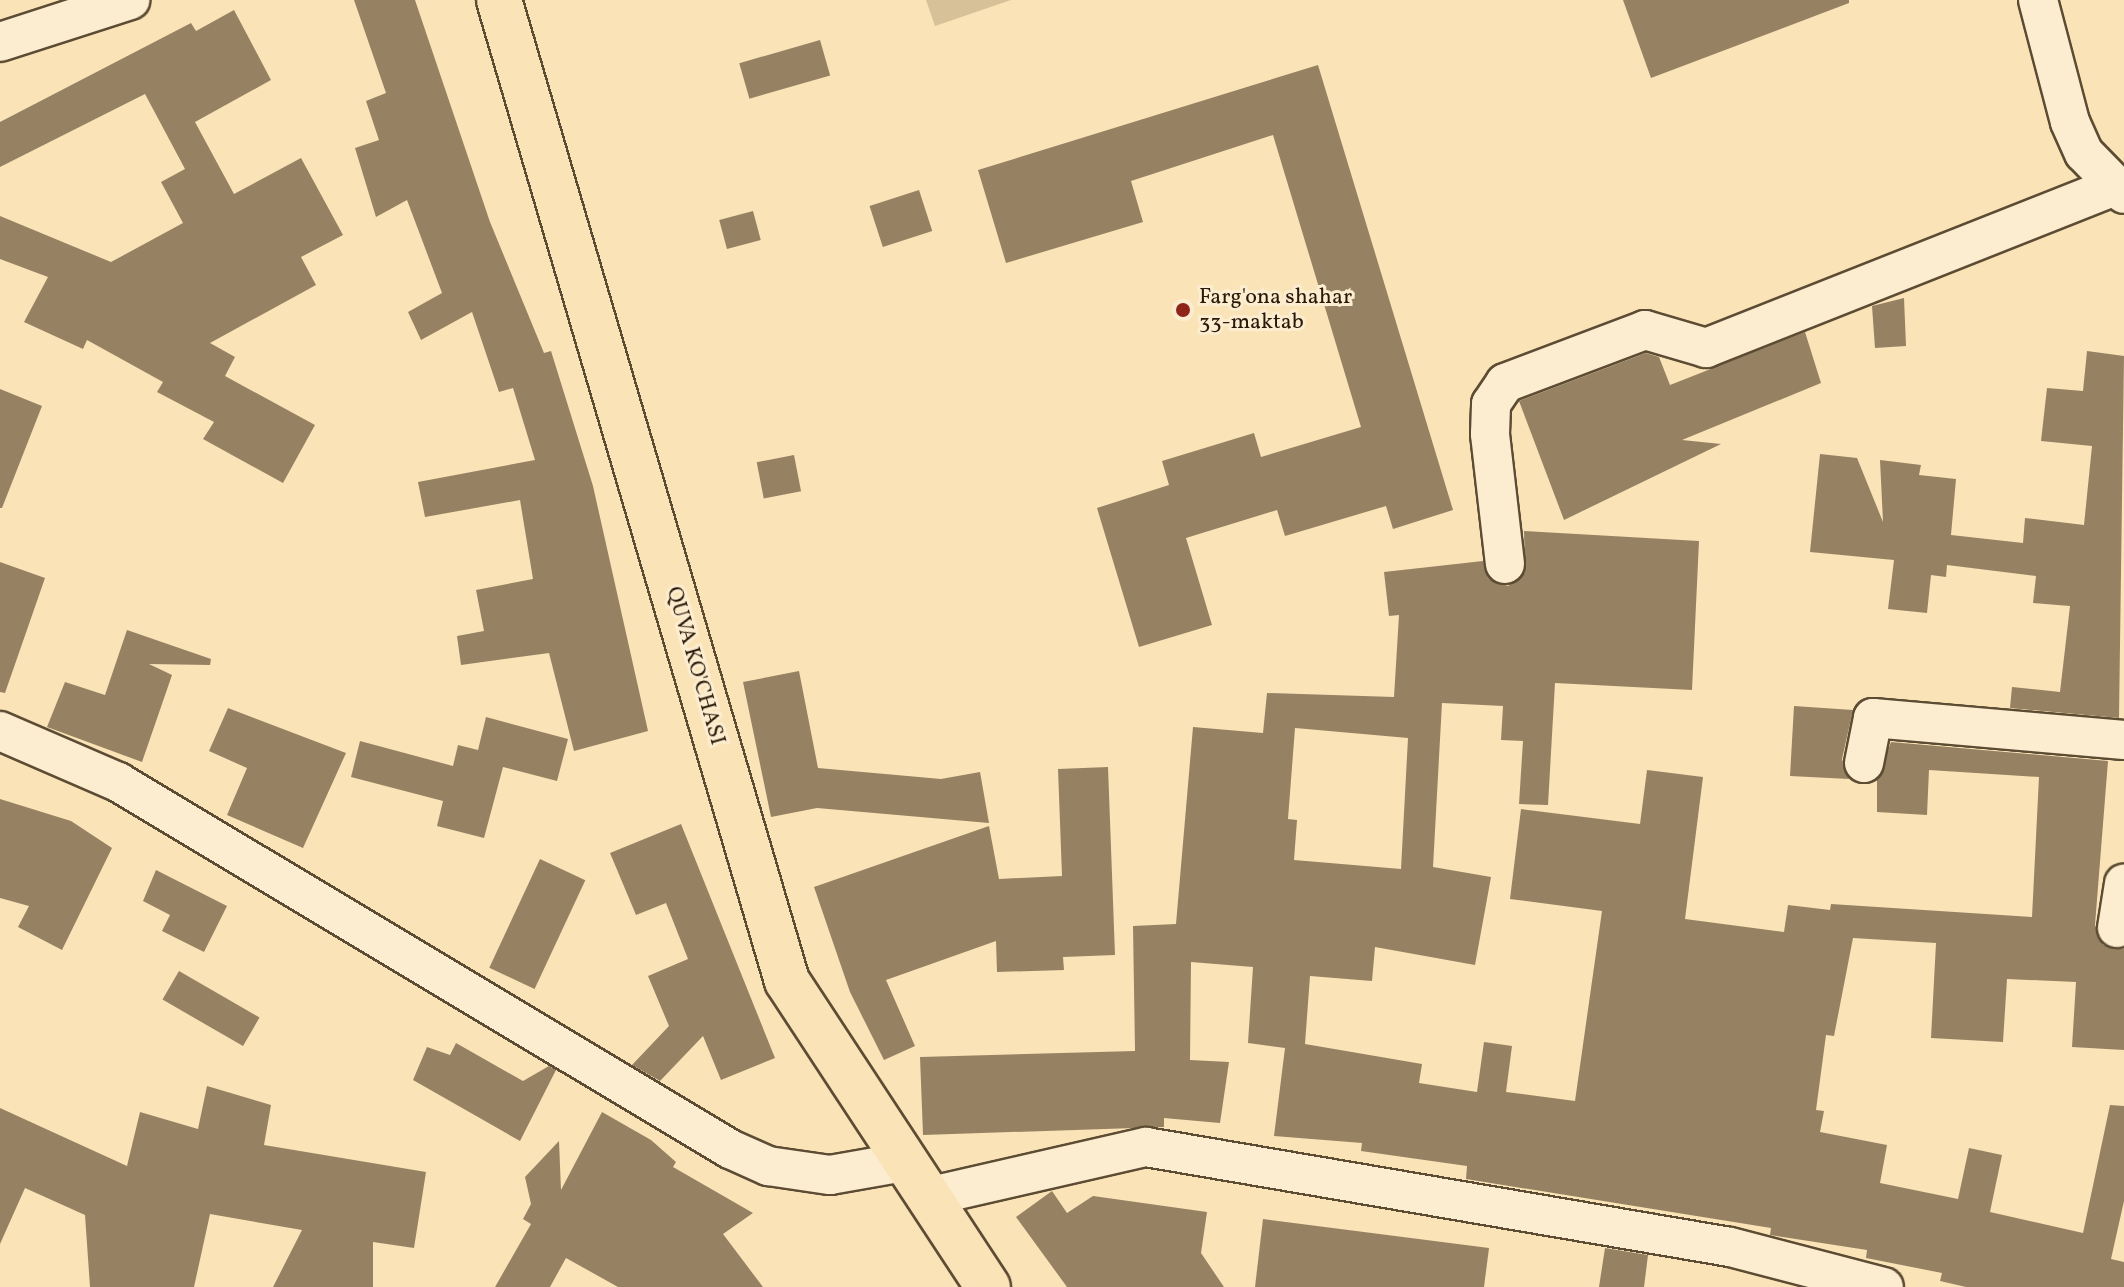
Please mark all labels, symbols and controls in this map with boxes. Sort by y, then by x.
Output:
place label: Farg'ona shahar 33-maktab [1199,284,1352,336]
marker: Farg'ona shahar 33-maktab [1174,301,1192,319]
street label: QUVA KO'CHASI [660,584,730,748]

